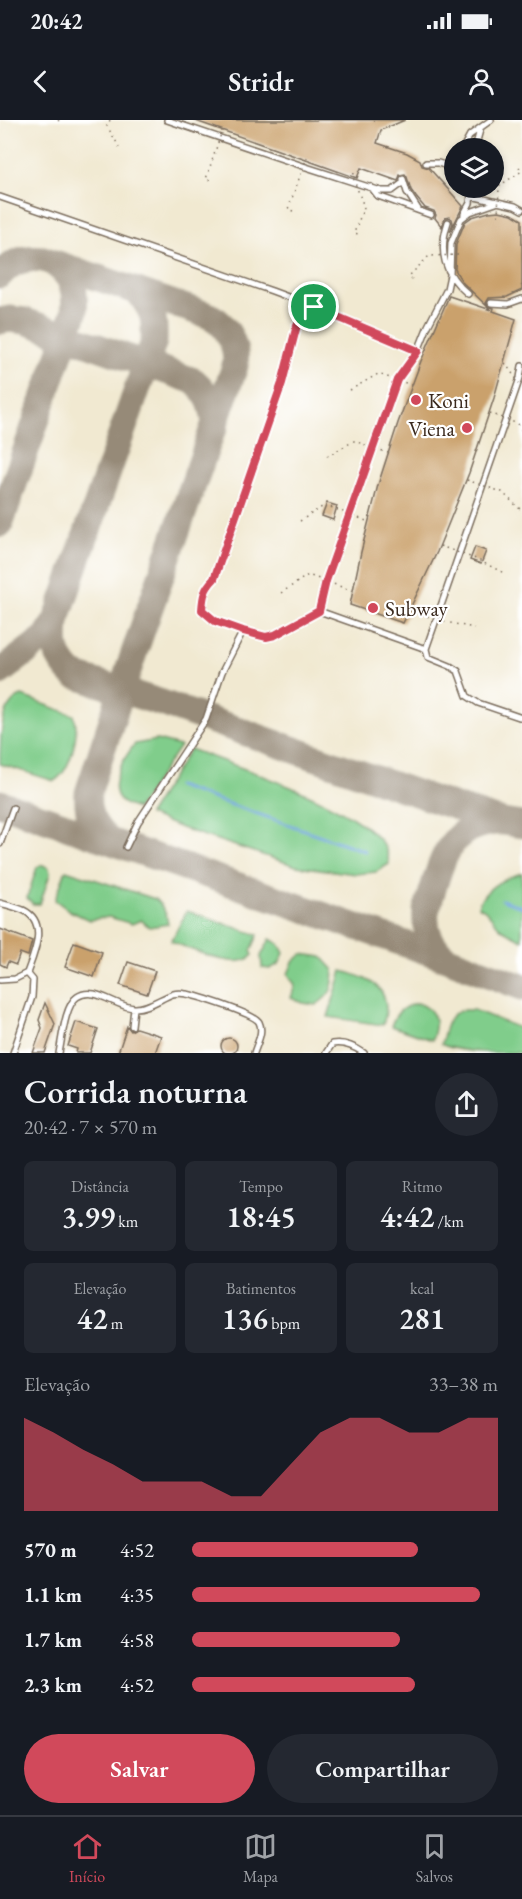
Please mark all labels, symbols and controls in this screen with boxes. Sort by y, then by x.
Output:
text: 20:42 [30,7,83,36]
text: Stridr [228,64,294,99]
icon: back [24,65,57,98]
icon: person [465,65,498,98]
map controls [444,138,504,198]
button: layers [444,138,504,198]
pin [288,281,339,332]
icon: arrive [297,290,330,323]
place label: Koni [428,387,469,414]
marker: Koni [409,393,423,407]
place label: Viena [409,415,456,442]
marker: Viena [460,421,474,435]
place label: Subway [385,595,449,622]
marker: Subway [366,601,380,615]
text: Corrida noturna [24,1070,247,1113]
button: share [435,1073,498,1136]
text: 20:42 · 7 × 570 m [24,1114,157,1140]
text: Distância [71,1176,129,1197]
text: Tempo [239,1176,283,1197]
text: Ritmo [402,1176,442,1197]
text: 3.99 [62,1197,115,1236]
text: 18:45 [226,1197,296,1236]
text: 4:42 [380,1197,434,1236]
text: km [115,1211,138,1232]
text: /km [434,1211,464,1232]
text: Elevação [74,1278,126,1299]
text: Batimentos [226,1278,296,1299]
text: kcal [410,1278,434,1299]
text: 42 [77,1299,108,1338]
text: 136 [222,1299,268,1338]
text: 281 [399,1299,445,1338]
text: m [108,1313,123,1334]
text: bpm [268,1313,300,1334]
text: Elevação [24,1371,90,1397]
text: 33–38 m [429,1371,498,1397]
text: 570 m [24,1537,77,1563]
text: 4:52 [120,1537,154,1563]
text: 1.1 km [24,1582,82,1608]
text: 4:35 [120,1582,154,1608]
text: 1.7 km [24,1627,82,1653]
text: 4:58 [120,1627,154,1653]
text: 2.3 km [24,1672,82,1698]
text: 4:52 [120,1672,154,1698]
button: Salvar [24,1734,255,1803]
button: Compartilhar [267,1734,498,1803]
tab: Início [69,1830,105,1887]
tab: Mapa [243,1830,278,1887]
tab: Salvos [416,1830,453,1887]

